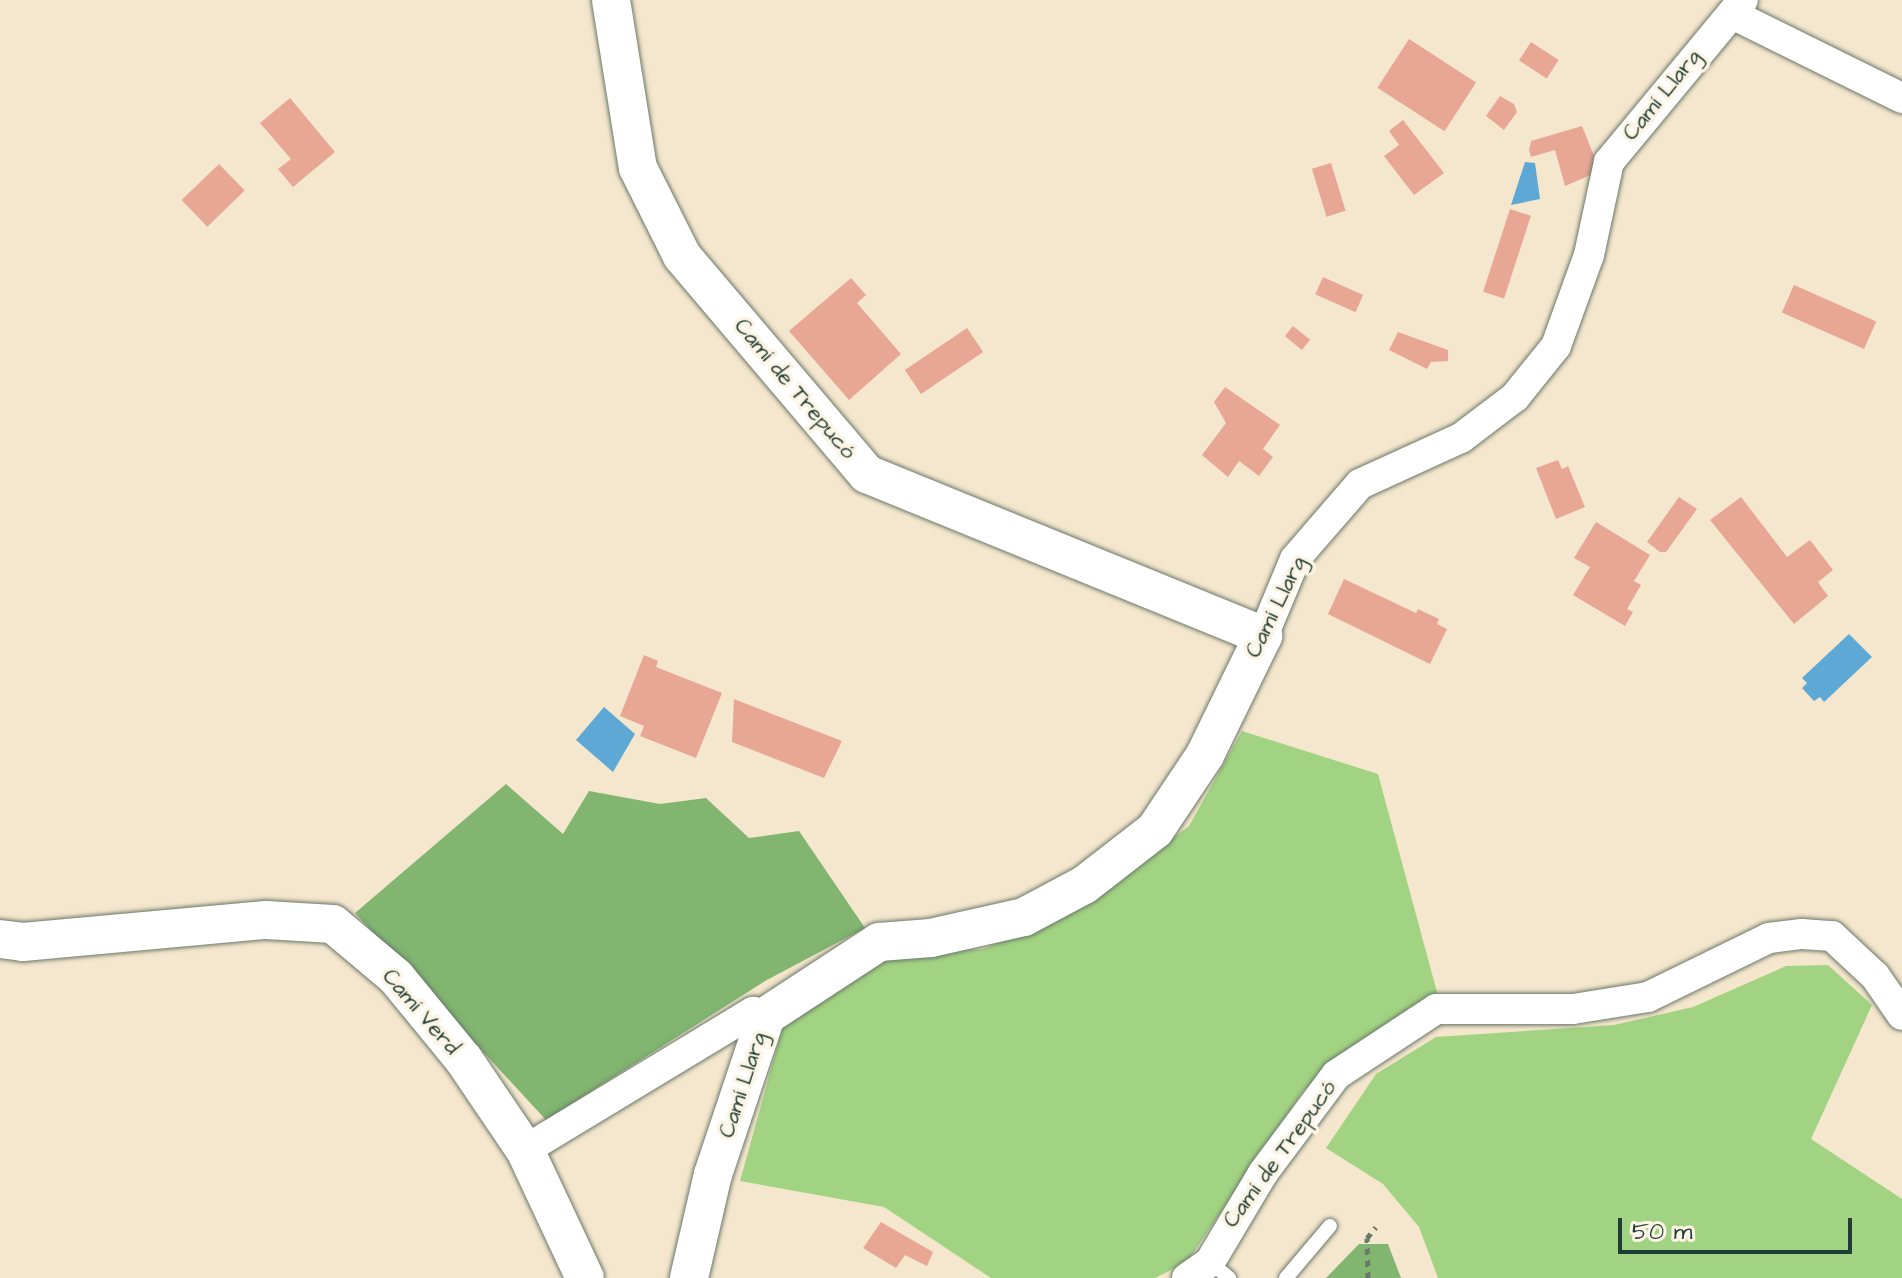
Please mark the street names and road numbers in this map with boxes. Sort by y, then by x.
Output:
street label: Camí Llarg [1617,44,1707,146]
street label: Camí de Trepucó [728,313,862,465]
street label: Camí Llarg [1240,552,1312,662]
street label: Camí Verd [377,964,465,1060]
street label: Camí Llarg [714,1029,772,1141]
street label: Camí de Trepucó [1218,1075,1342,1233]

